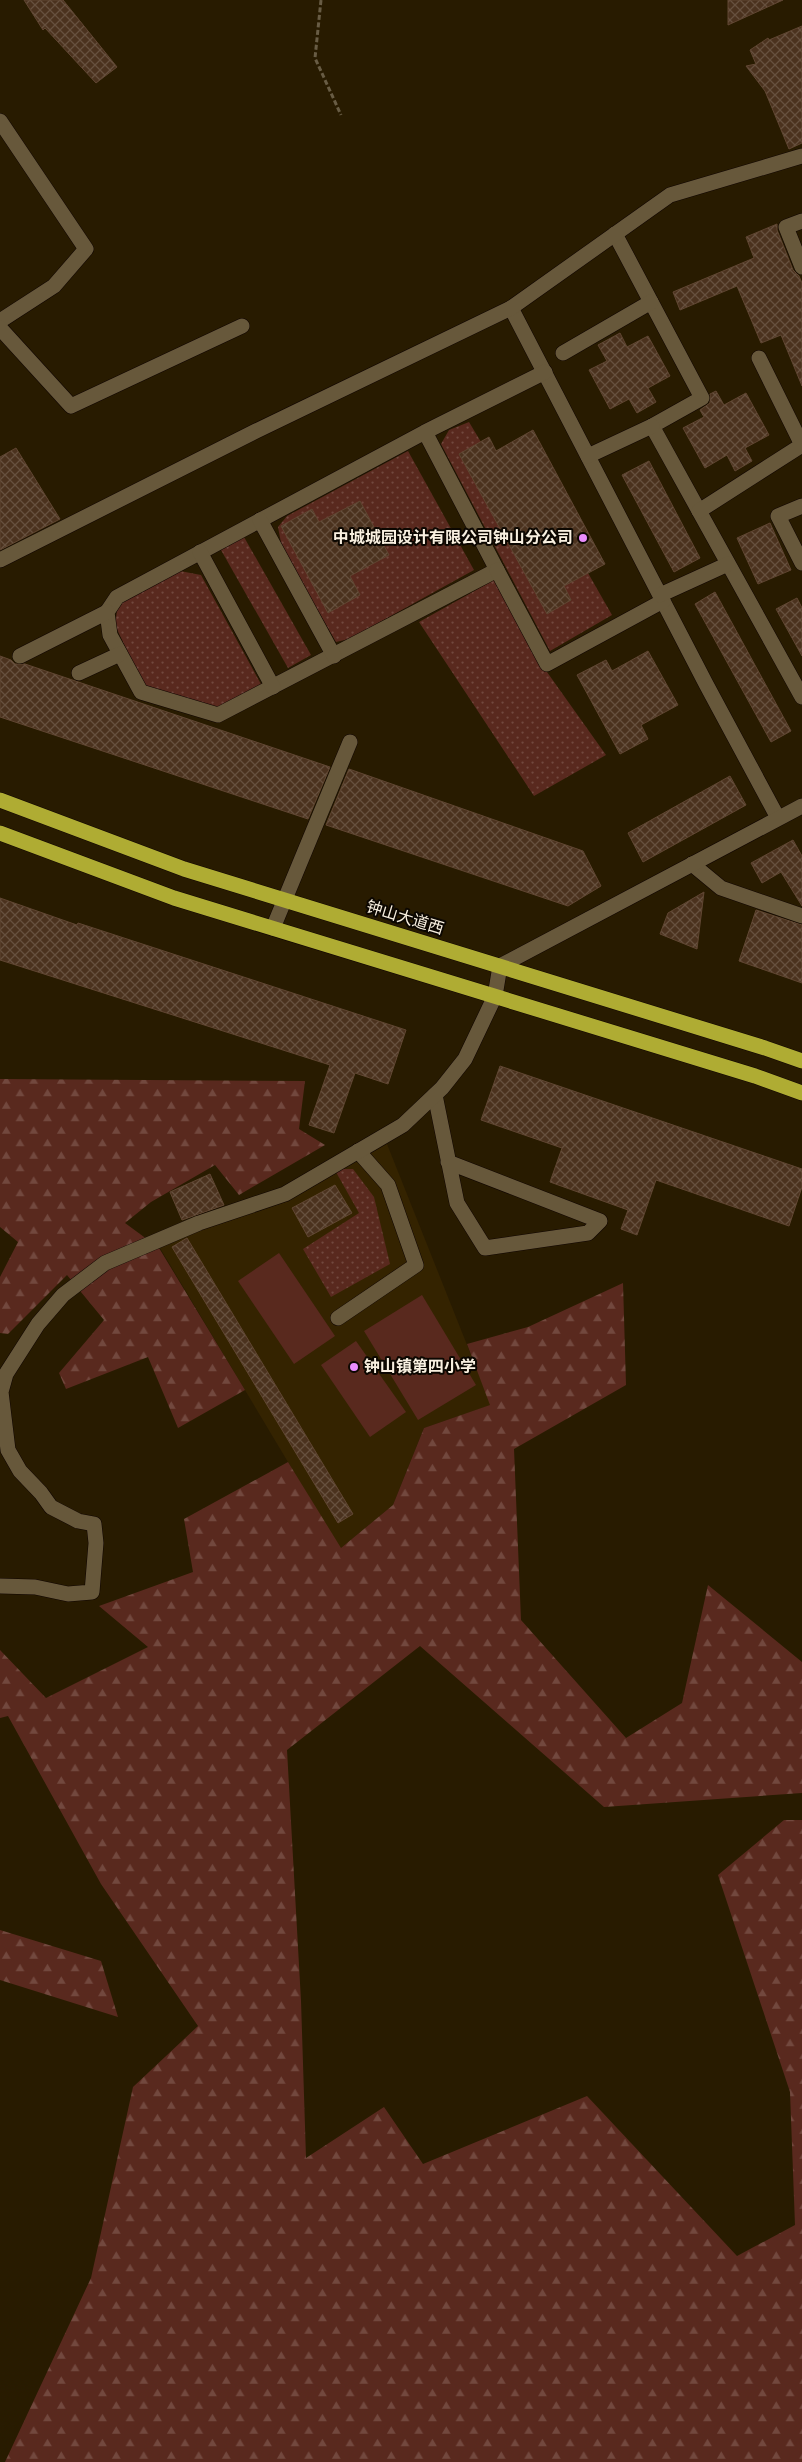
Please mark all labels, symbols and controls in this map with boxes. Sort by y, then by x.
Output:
place label: 中城城园设计有限公司钟山分公司 [333,527,573,549]
marker: 中城城园设计有限公司钟山分公司 [577,532,589,544]
street label: 钟山大道西 [364,896,446,940]
place label: 钟山镇第四小学 [364,1356,476,1378]
marker: 钟山镇第四小学 [348,1361,360,1373]

